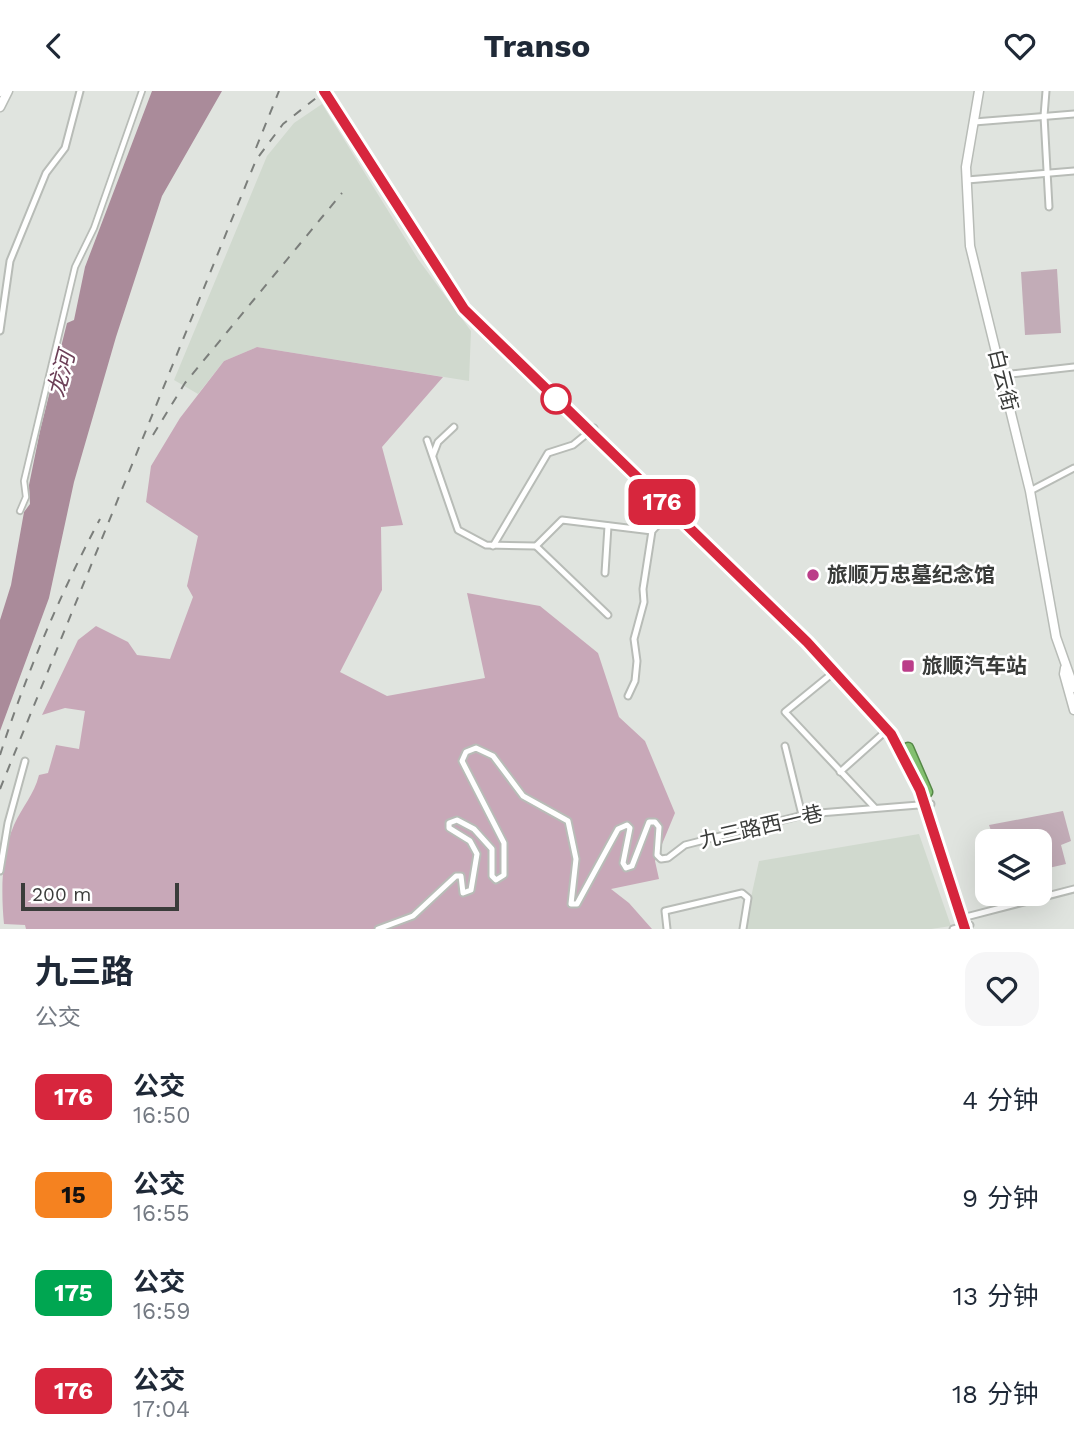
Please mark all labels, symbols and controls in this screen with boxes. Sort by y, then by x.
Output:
icon: back [35,27,73,65]
text: Transo [484,27,590,65]
icon: heart [1001,27,1039,65]
water label: 龙河 [42,345,82,400]
street label: 白云街 [984,346,1023,413]
unlabelled marker [541,384,571,414]
line badge: 176 [622,479,702,525]
text: 176 [642,488,682,516]
place label: 旅顺万忠墓纪念馆 [827,562,995,587]
marker: 旅顺万忠墓纪念馆 [805,567,821,583]
place label: 旅顺汽车站 [922,653,1027,678]
marker: 旅顺汽车站 [900,658,916,674]
street label: 九三路西一巷 [697,800,825,853]
map controls [975,829,1052,906]
button: layers [975,829,1052,906]
scale bar [21,880,178,912]
text: 200 m [32,883,91,906]
text: 九三路 [35,952,134,991]
button: heart [965,952,1039,1026]
text: 公交 [35,1004,81,1031]
text: 公交 [133,1071,185,1101]
text: 176 [54,1083,93,1111]
text: 4 分钟 [962,1085,1039,1115]
text: 16:50 [133,1102,190,1129]
text: 公交 [133,1169,185,1199]
text: 15 [61,1181,86,1209]
text: 9 分钟 [962,1183,1039,1213]
text: 16:55 [133,1200,190,1227]
text: 公交 [133,1267,185,1297]
text: 175 [54,1279,93,1307]
text: 13 分钟 [953,1281,1039,1311]
text: 16:59 [133,1298,190,1325]
text: 公交 [133,1365,185,1395]
text: 176 [54,1377,93,1405]
text: 18 分钟 [952,1379,1039,1409]
text: 17:04 [133,1396,190,1423]

